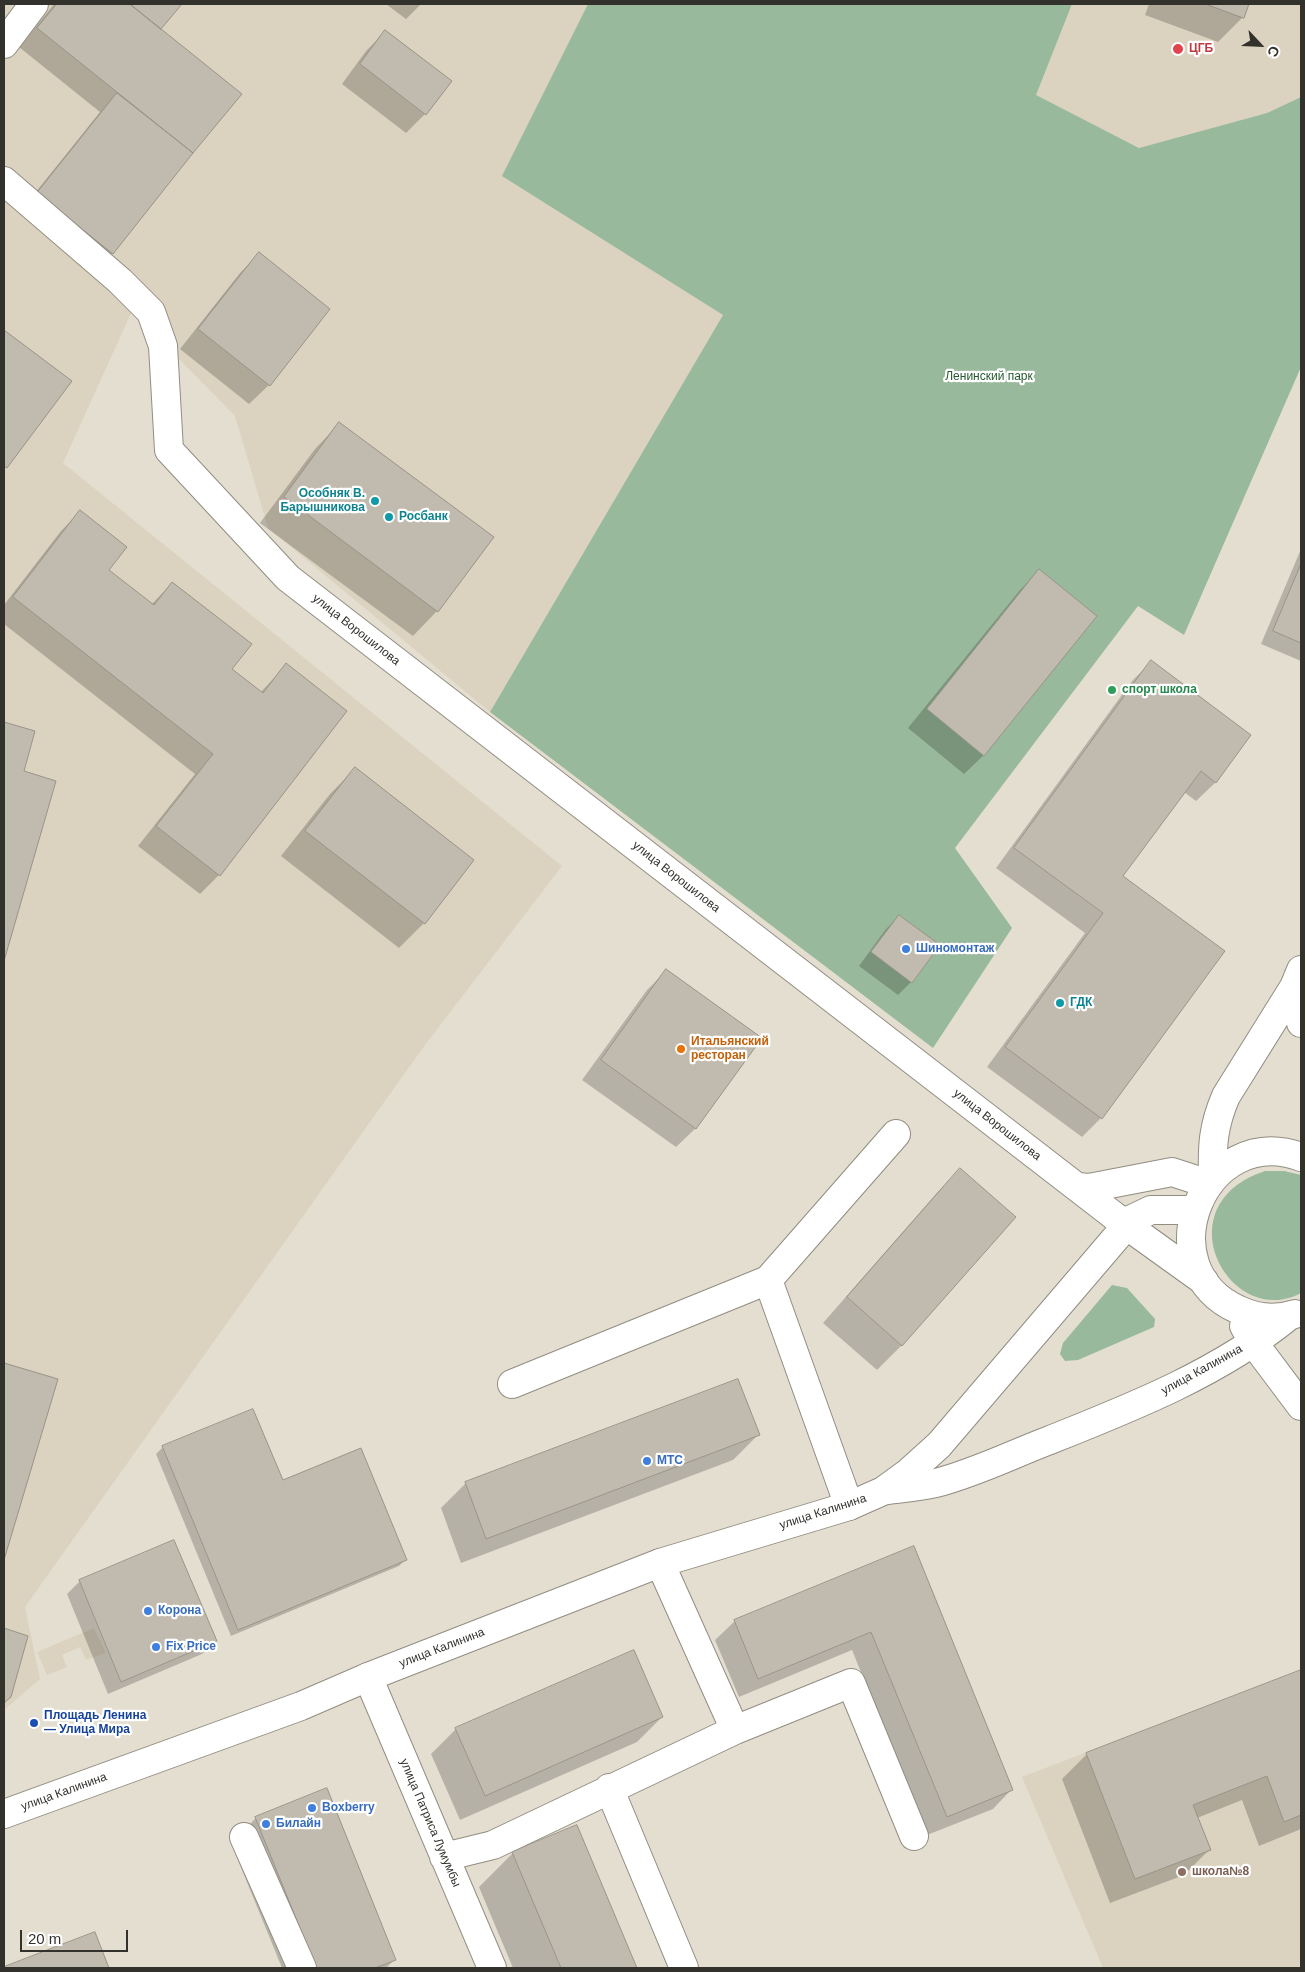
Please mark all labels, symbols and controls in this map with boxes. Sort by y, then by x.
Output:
north arrow [1235,20,1285,70]
marker: ЦГБ [1171,42,1185,56]
place label: ЦГБ [1189,42,1213,56]
text: С [1264,43,1283,59]
park label: Ленинский парк [945,370,1033,384]
place label: Особняк В. Барышникова [280,487,365,515]
marker: Особняк В. Барышникова [369,495,381,507]
place label: Росбанк [399,510,448,524]
marker: Росбанк [383,511,395,523]
street label: улица Ворошилова [309,591,403,669]
place label: спорт школа [1122,683,1197,697]
marker: спорт школа [1106,684,1118,696]
street label: улица Ворошилова [629,838,723,916]
place label: Шиномонтаж [916,942,994,956]
marker: Шиномонтаж [900,943,912,955]
place label: ГДК [1070,996,1092,1010]
marker: ГДК [1054,997,1066,1009]
place label: Итальянский ресторан [691,1035,769,1063]
marker: Итальянский ресторан [675,1043,687,1055]
street label: улица Ворошилова [950,1086,1044,1164]
street label: улица Калинина [1159,1342,1245,1398]
place label: МТС [657,1454,683,1468]
marker: МТС [641,1455,653,1467]
street label: улица Калинина [778,1491,868,1533]
place label: Корона [158,1604,201,1618]
marker: Корона [142,1605,154,1617]
street label: улица Калинина [397,1625,487,1671]
place label: Fix Price [166,1640,216,1654]
marker: Fix Price [150,1641,162,1653]
place label: Площадь Ленина — Улица Мира [44,1709,146,1737]
marker: Площадь Ленина — Улица Мира [28,1717,40,1729]
street label: улица Патриса Лумумбы [396,1757,464,1889]
street label: улица Калинина [19,1770,109,1814]
place label: Boxberry [322,1801,375,1815]
marker: Boxberry [306,1802,318,1814]
place label: Билайн [276,1817,321,1831]
marker: Билайн [260,1818,272,1830]
place label: школа№8 [1192,1865,1249,1879]
marker: школа№8 [1176,1866,1188,1878]
scale bar [22,1920,130,1952]
text: 20 m [28,1930,61,1947]

